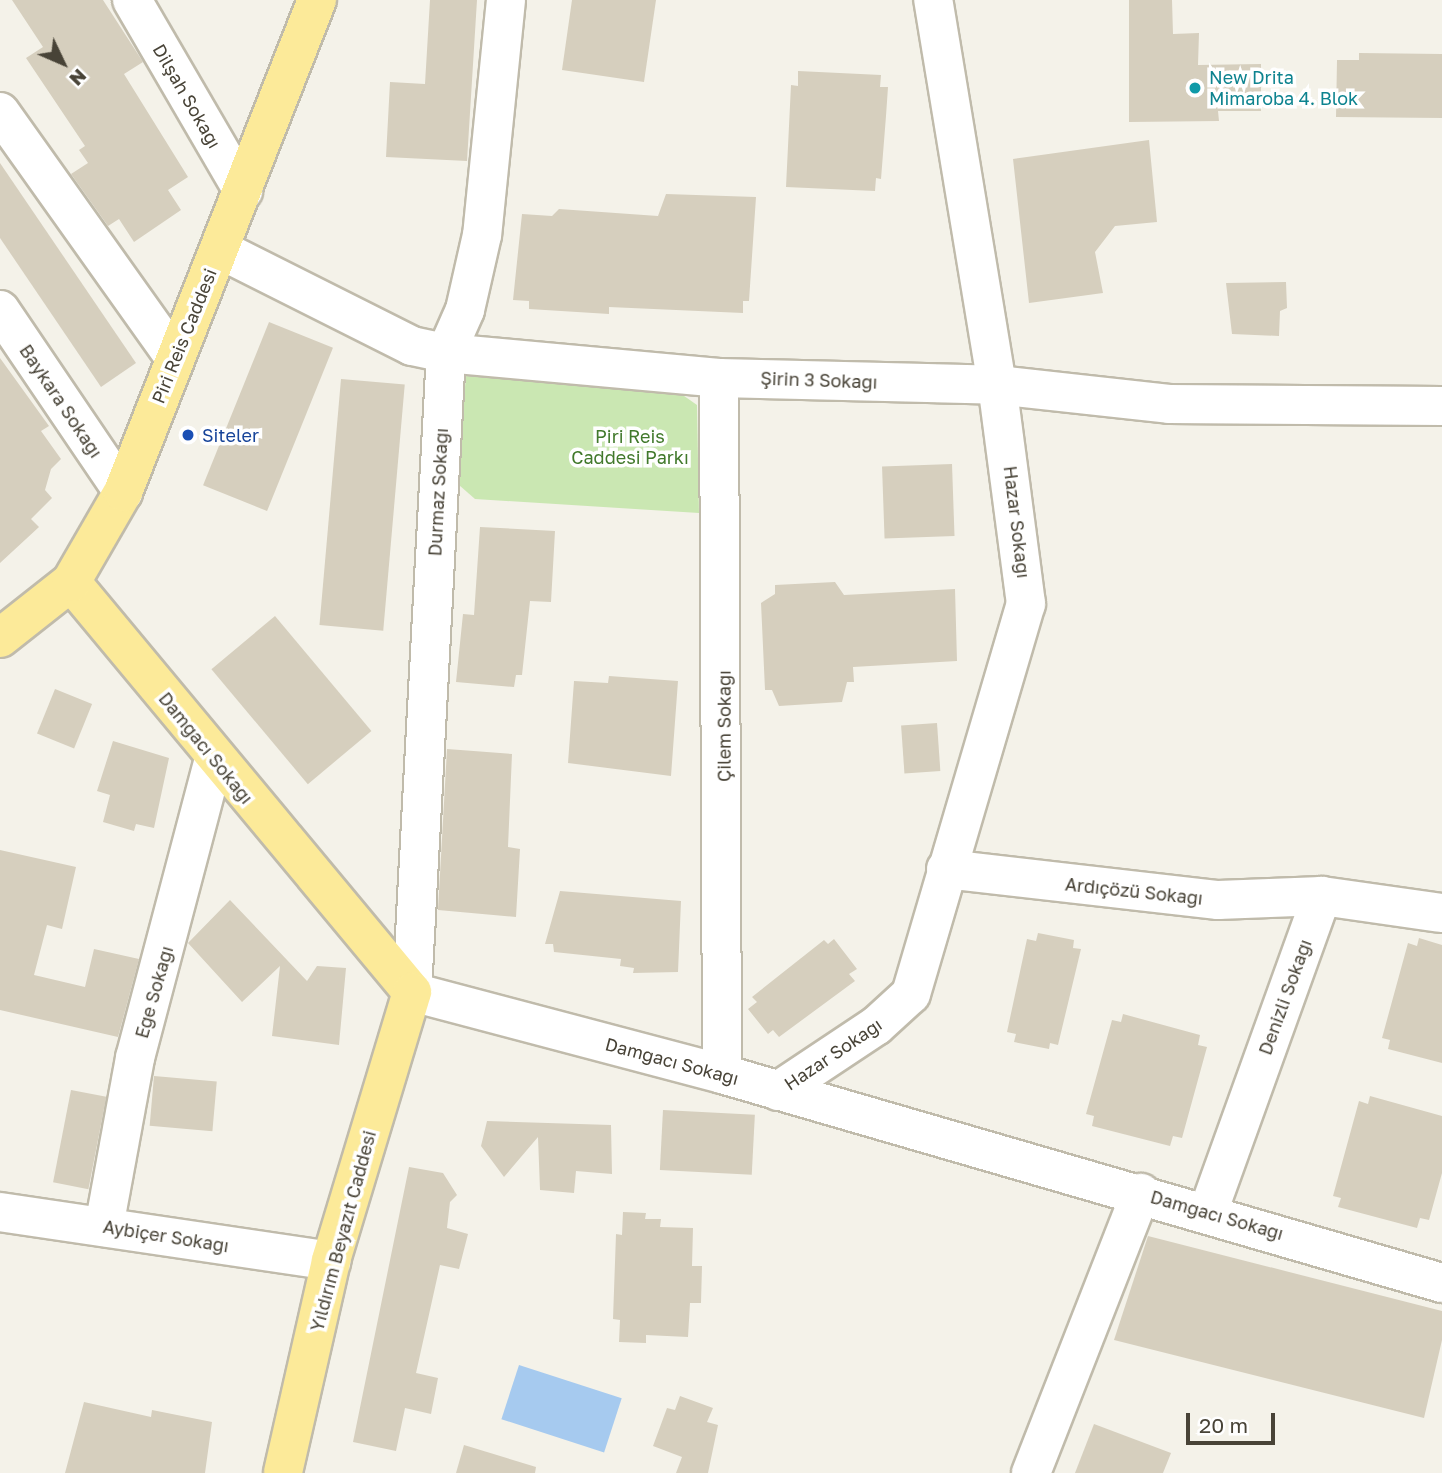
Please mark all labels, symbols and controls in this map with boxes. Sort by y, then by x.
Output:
north arrow [28,28,98,98]
street label: Dilşah Sokağı [148,40,226,152]
text: N [65,65,92,91]
place label: New Drita Mimaroba 4. Blok [1209,67,1358,110]
marker: New Drita Mimaroba 4. Blok [1187,80,1203,96]
street label: Piri Reis Caddesi [147,265,221,407]
street label: Baykara Sokağı [15,340,107,462]
street label: Şirin 3 Sokağı [760,367,878,393]
place label: Siteler [202,424,259,446]
park label: Piri Reis Caddesi Parkı [571,426,689,468]
marker: Siteler [180,427,196,443]
street label: Durmaz Sokağı [424,427,452,557]
street label: Hazar Sokağı [999,465,1035,579]
street label: Çilem Sokağı [713,670,735,782]
street label: Damgacı Sokağı [154,688,258,808]
street label: Ardıçözü Sokağı [1064,873,1204,909]
street label: Denizli Sokağı [1254,936,1316,1058]
street label: Ege Sokağı [131,943,177,1041]
street label: Hazar Sokağı [780,1013,886,1095]
street label: Damgacı Sokağı [603,1033,741,1089]
street label: Yıldırım Beyazıt Caddesi [306,1128,380,1334]
street label: Damgacı Sokağı [1148,1186,1286,1244]
street label: Aybiçer Sokağı [102,1215,230,1257]
scale bar [1190,1400,1279,1444]
text: 20 m [1199,1412,1248,1438]

